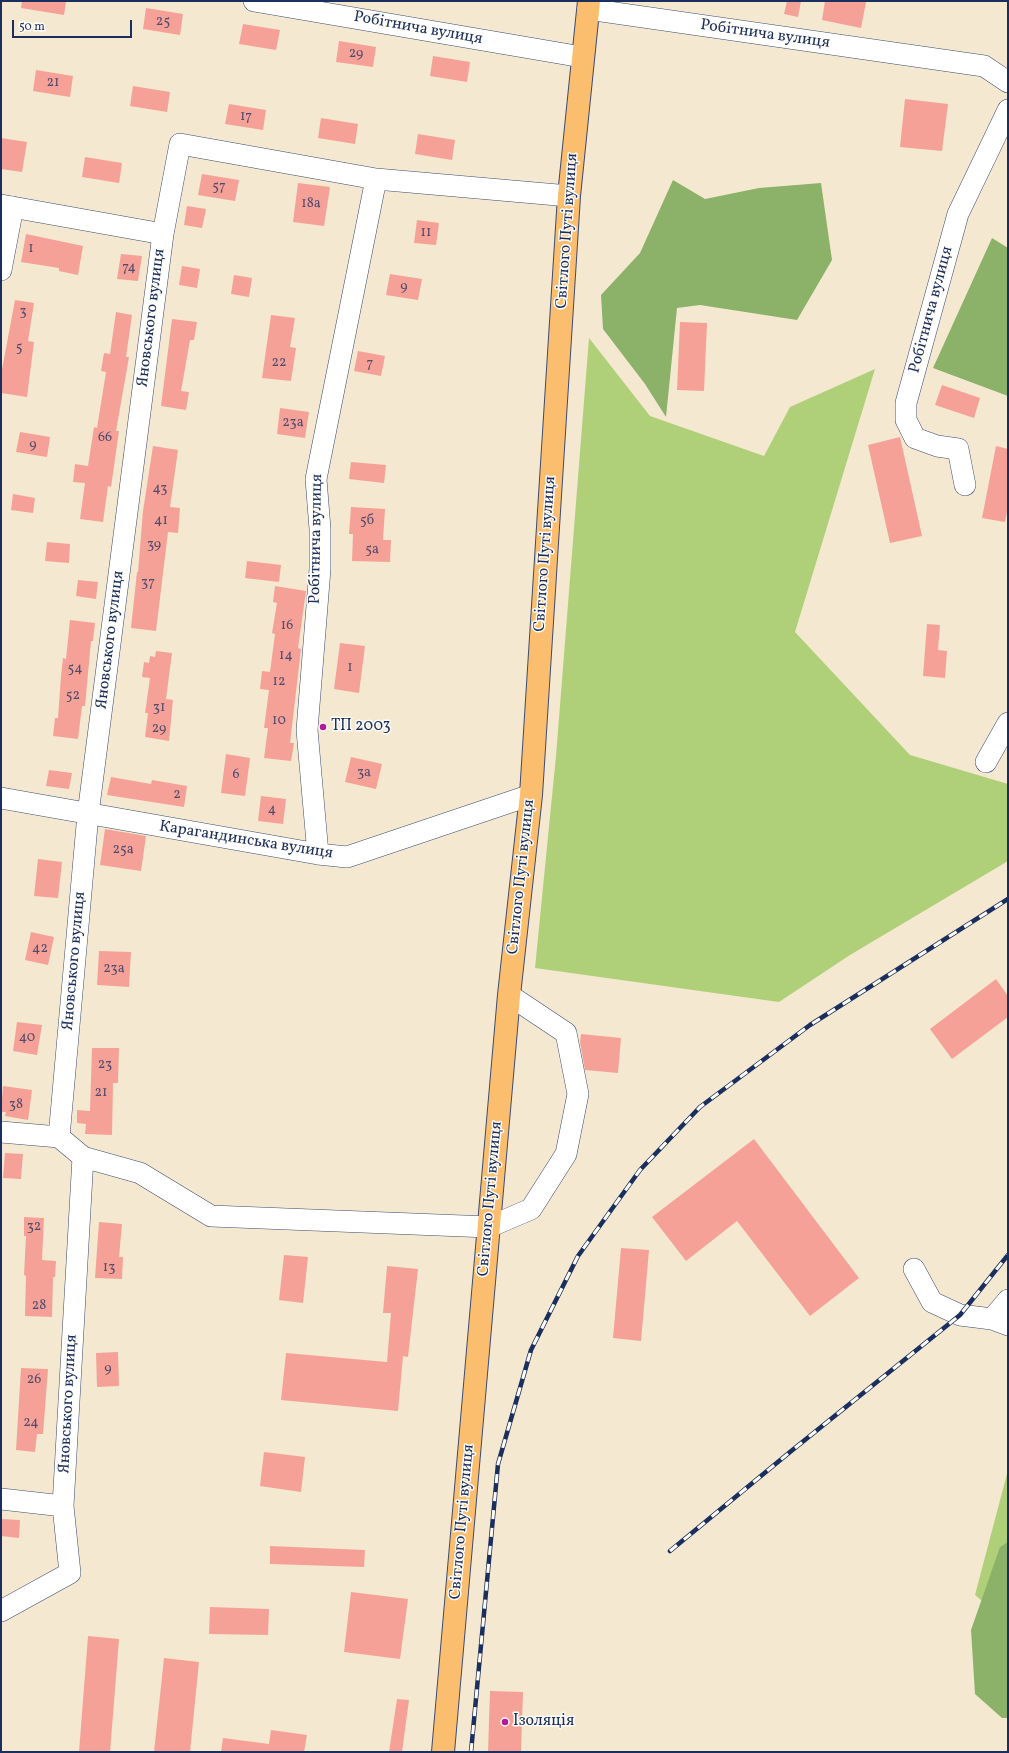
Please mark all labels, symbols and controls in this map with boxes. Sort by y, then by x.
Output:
street label: Робітнича вулиця [352,8,484,50]
scale bar [14,12,134,38]
house number: 25 [156,14,170,30]
street label: Робітнича вулиця [699,16,831,54]
text: 50 m [19,19,45,35]
house number: 29 [349,46,363,62]
house number: 21 [47,75,59,91]
house number: 17 [240,109,252,125]
street label: Світлого Путі вулиця [553,153,583,309]
house number: 57 [212,179,226,195]
house number: 18а [301,196,321,212]
house number: 11 [421,225,431,241]
house number: 1 [28,241,34,257]
street label: Робітнича вулиця [906,244,958,376]
street label: Яновського вулиця [134,248,170,388]
house number: 74 [122,260,136,276]
house number: 9 [400,279,408,295]
house number: 3 [19,304,27,320]
house number: 5 [16,340,22,356]
house number: 22 [271,355,287,371]
house number: 7 [367,356,373,372]
house number: 23а [282,415,304,431]
house number: 66 [98,430,112,446]
house number: 9 [29,437,37,453]
street label: Робітнича вулиця [306,474,328,604]
street label: Світлого Путі вулиця [531,476,561,632]
house number: 43 [153,481,167,497]
house number: 41 [154,513,168,529]
house number: 5б [360,513,374,529]
house number: 39 [147,537,161,553]
house number: 5а [365,542,379,558]
street label: Яновського вулиця [93,570,129,710]
house number: 37 [141,575,155,591]
house number: 16 [281,618,293,634]
house number: 14 [279,648,293,664]
house number: 1 [347,660,353,676]
house number: 54 [67,661,83,677]
house number: 12 [273,674,285,690]
house number: 52 [66,688,80,704]
house number: 31 [153,700,165,716]
house number: 10 [272,713,286,729]
place label: ТП 2003 [331,717,391,737]
house number: 29 [152,721,166,737]
marker: ТП 2003 [318,722,328,732]
house number: 3а [357,765,371,781]
house number: 6 [232,767,240,783]
house number: 2 [173,787,181,803]
street label: Світлого Путі вулиця [504,799,540,955]
house number: 4 [268,802,276,818]
street label: Карагандинська вулиця [158,818,334,864]
house number: 25а [112,842,134,858]
street label: Яновського вулиця [59,891,91,1031]
house number: 42 [32,941,48,957]
house number: 23а [103,961,125,977]
house number: 40 [19,1030,35,1046]
house number: 23 [98,1057,112,1073]
house number: 21 [95,1085,107,1101]
house number: 38 [9,1097,23,1113]
street label: Світлого Путі вулиця [475,1121,507,1277]
house number: 32 [27,1219,41,1235]
house number: 13 [103,1260,115,1276]
house number: 28 [32,1298,46,1314]
street label: Яновського вулиця [56,1334,82,1474]
house number: 9 [104,1361,112,1377]
house number: 26 [27,1372,41,1388]
house number: 24 [23,1415,39,1431]
street label: Світлого Путі вулиця [447,1444,479,1600]
place label: Ізоляція [513,1712,574,1732]
marker: Ізоляція [500,1717,510,1727]

